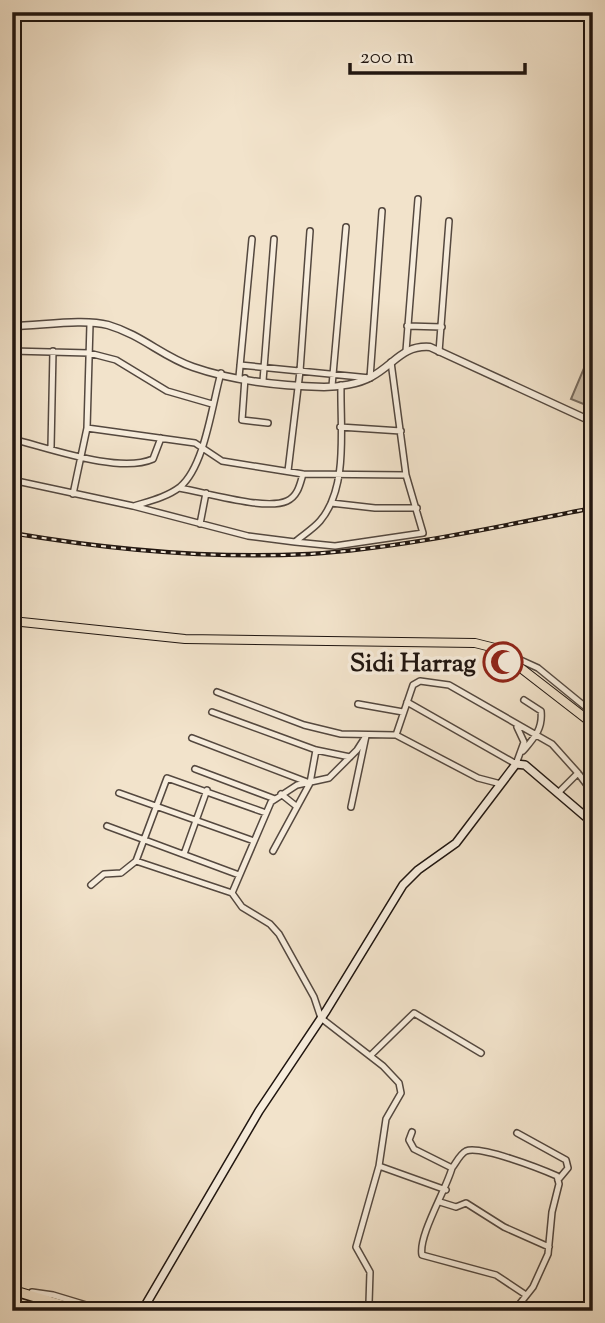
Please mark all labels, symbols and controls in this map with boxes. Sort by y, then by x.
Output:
scale bar [350,32,524,76]
text: 200 m [360,43,414,73]
mosque icon: Sidi Harrag [482,641,524,683]
place label: Sidi Harrag [350,646,476,683]

